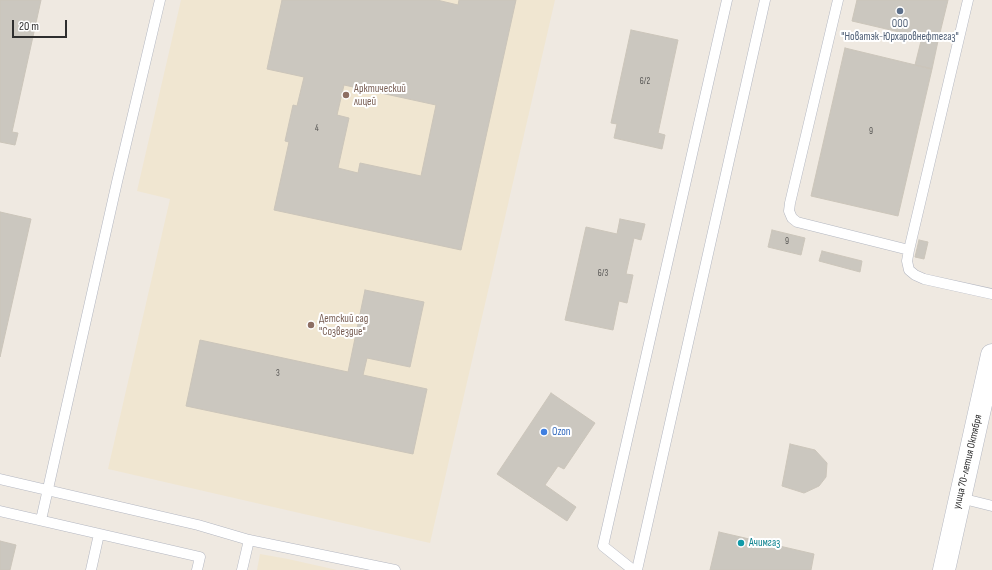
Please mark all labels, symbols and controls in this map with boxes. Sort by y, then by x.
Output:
marker: ООО "Новатэк-Юрхаровнефтегаз" [895,6,905,16]
scale bar [14,12,69,38]
place label: ООО "Новатэк-Юрхаровнефтегаз" [841,17,959,43]
text: 20 m [19,19,39,34]
house number: 6/2 [640,77,650,87]
place label: Арктический лицей [354,82,406,108]
marker: Арктический лицей [341,90,351,100]
house number: 4 [315,124,319,134]
house number: 9 [869,127,873,137]
house number: 9 [785,237,789,247]
house number: 6/3 [598,269,608,279]
place label: Детский сад "Созвездие" [319,312,368,338]
marker: Детский сад "Созвездие" [306,320,316,330]
house number: 3 [276,369,280,379]
street label: улица 70-летия Октября [951,413,985,511]
place label: Ozon [552,425,570,439]
marker: Ozon [539,427,549,437]
place label: Ачимгаз [749,536,780,550]
marker: Ачимгаз [736,538,746,548]

